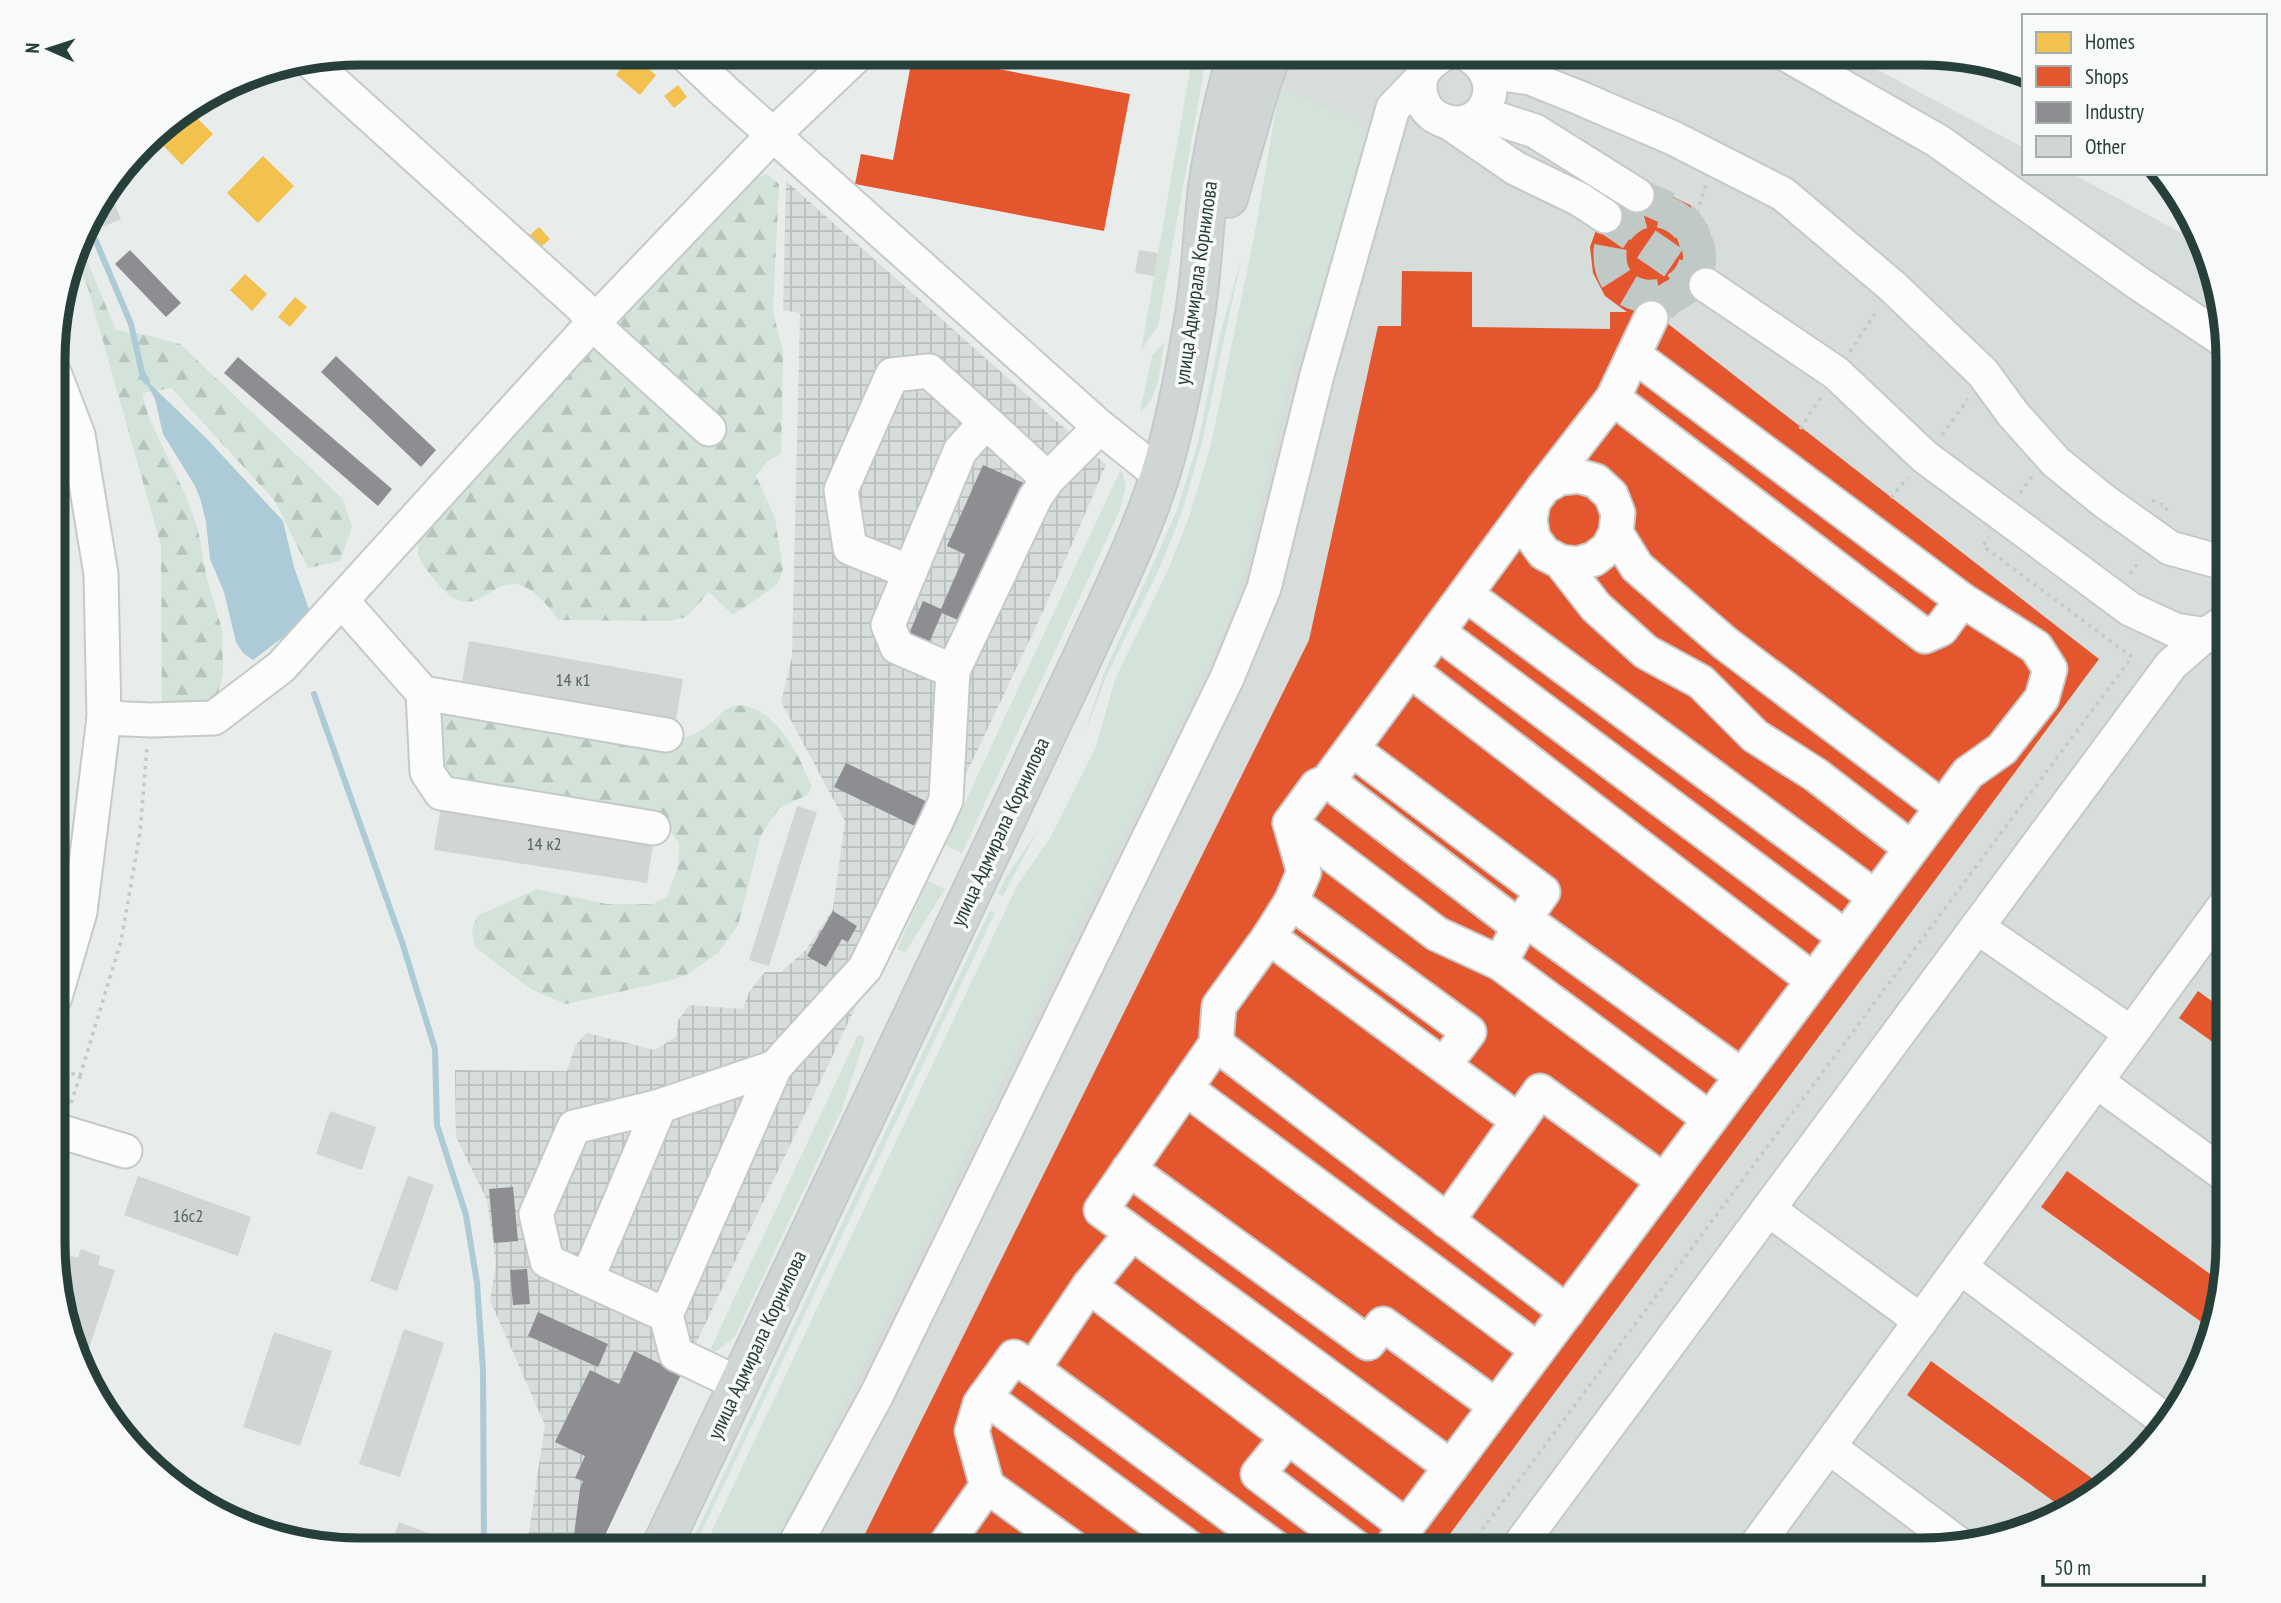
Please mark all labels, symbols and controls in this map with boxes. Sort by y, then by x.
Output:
north arrow [14,14,84,84]
legend [2022,14,2267,175]
text: Homes [2085,28,2135,55]
text: N [20,42,44,54]
text: Shops [2085,63,2129,90]
text: Industry [2085,98,2144,125]
text: Other [2085,133,2126,160]
street label: улица Адмирала Корнилова [1168,179,1223,387]
house number: 14 к1 [555,668,591,691]
street label: улица Адмирала Корнилова [944,733,1055,931]
house number: 14 к2 [526,832,562,855]
house number: 16с2 [173,1204,203,1227]
street label: улица Адмирала Корнилова [701,1246,812,1444]
scale bar [2043,1544,2204,1588]
text: 50 m [2054,1554,2091,1581]

